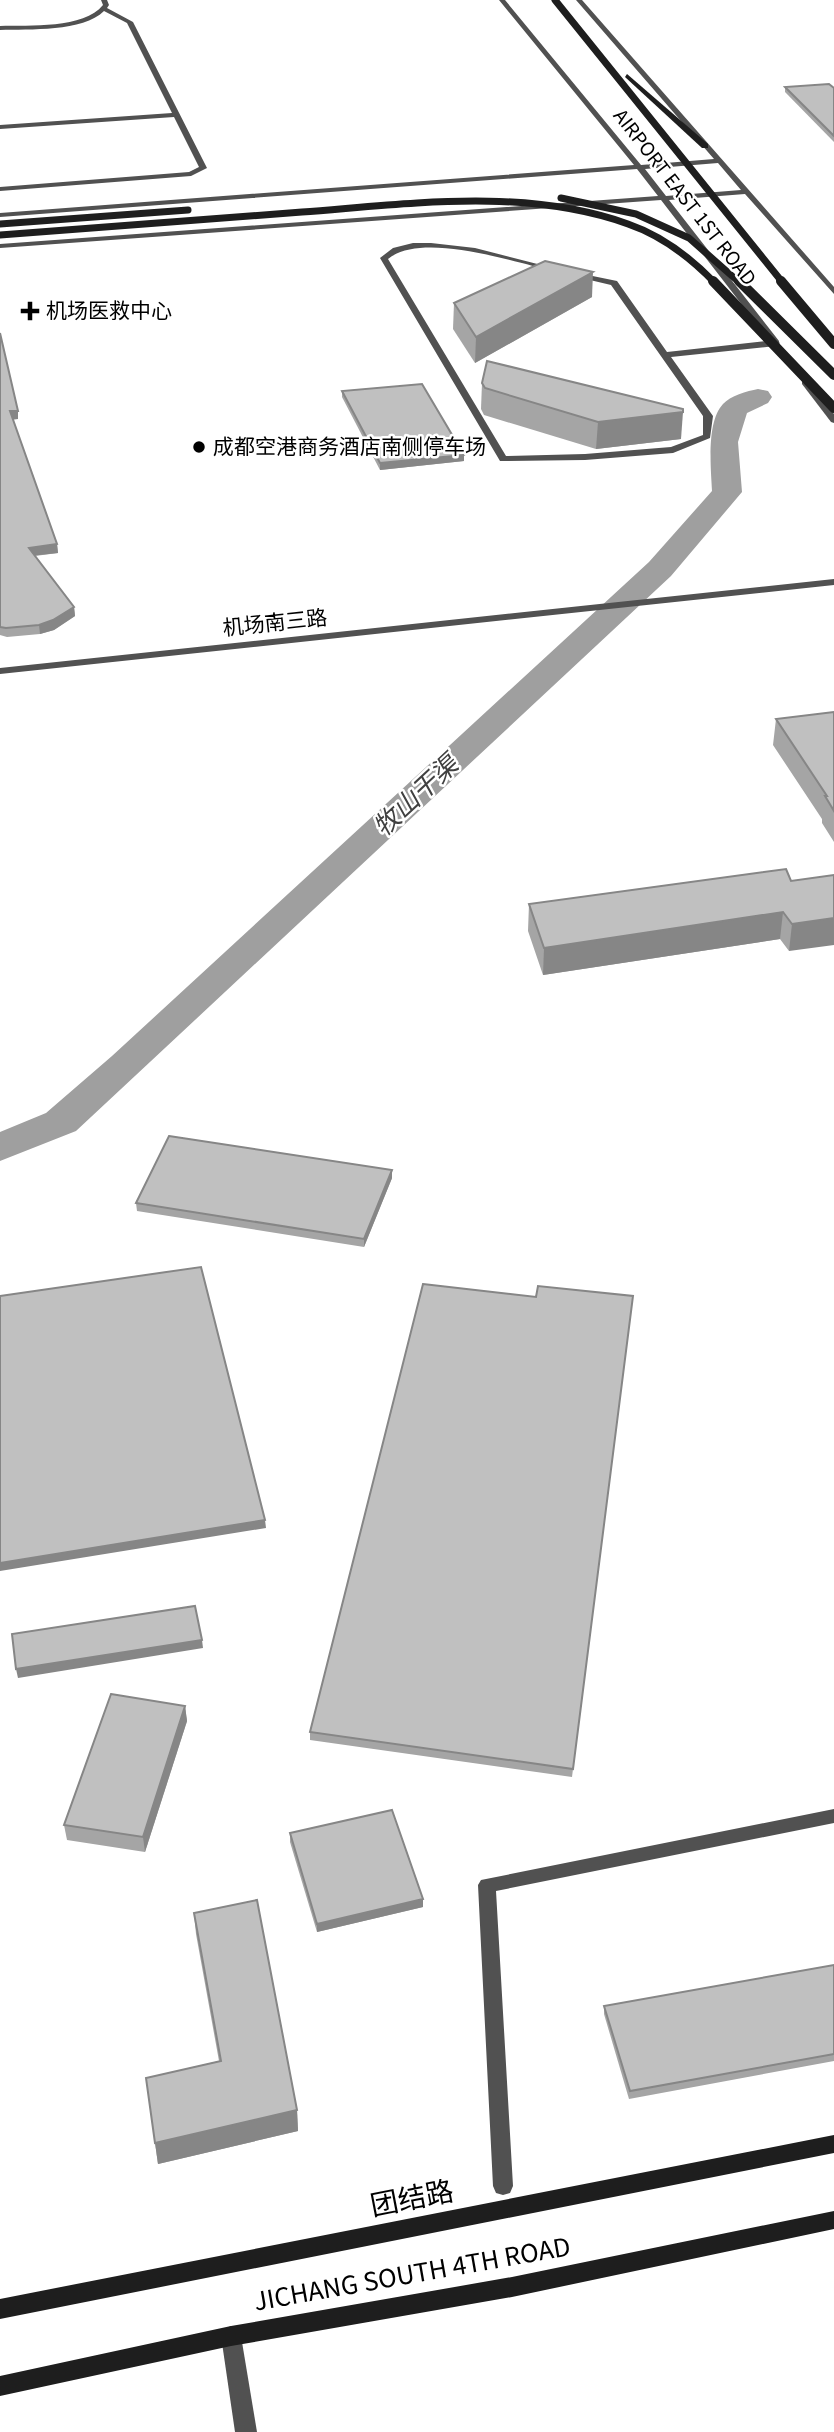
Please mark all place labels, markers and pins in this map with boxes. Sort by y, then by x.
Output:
place label: 机场医救中心 [46,296,172,326]
marker: 机场医救中心 [20,301,40,321]
place label: 成都空港商务酒店南侧停车场 [213,432,486,462]
marker: 成都空港商务酒店南侧停车场 [191,439,207,455]

